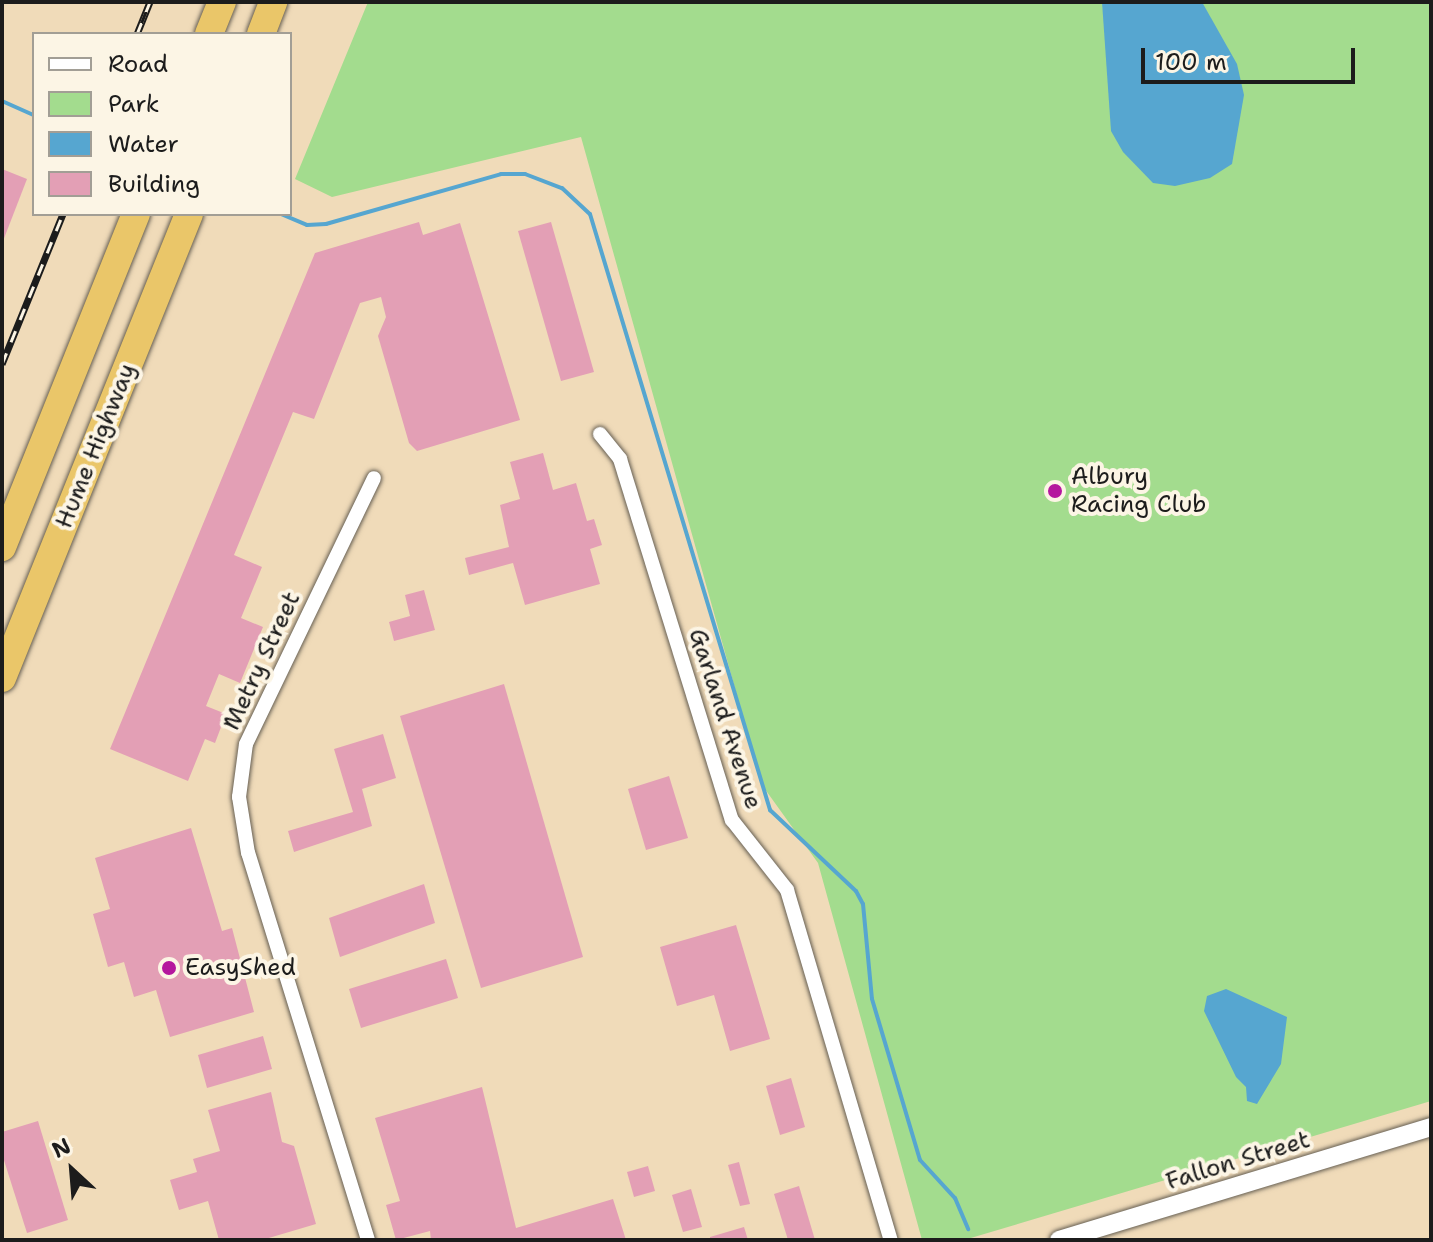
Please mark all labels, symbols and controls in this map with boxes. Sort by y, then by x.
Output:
legend [32,32,292,216]
scale bar [1145,32,1359,82]
text: 100 m [1155,46,1227,78]
text: Road [108,48,168,80]
text: Park [108,88,160,120]
text: Water [108,128,179,160]
text: Building [108,168,200,200]
street label: Hume Highway [50,359,142,533]
place label: Albury Racing Club [1071,463,1206,519]
marker: Albury Racing Club [1046,482,1064,500]
street label: Metry Street [217,587,307,735]
street label: Garland Avenue [682,625,768,813]
place label: EasyShed [185,954,296,982]
marker: EasyShed [160,959,178,977]
street label: Fallon Street [1163,1125,1313,1197]
north arrow [32,1130,112,1210]
text: N [47,1131,75,1165]

